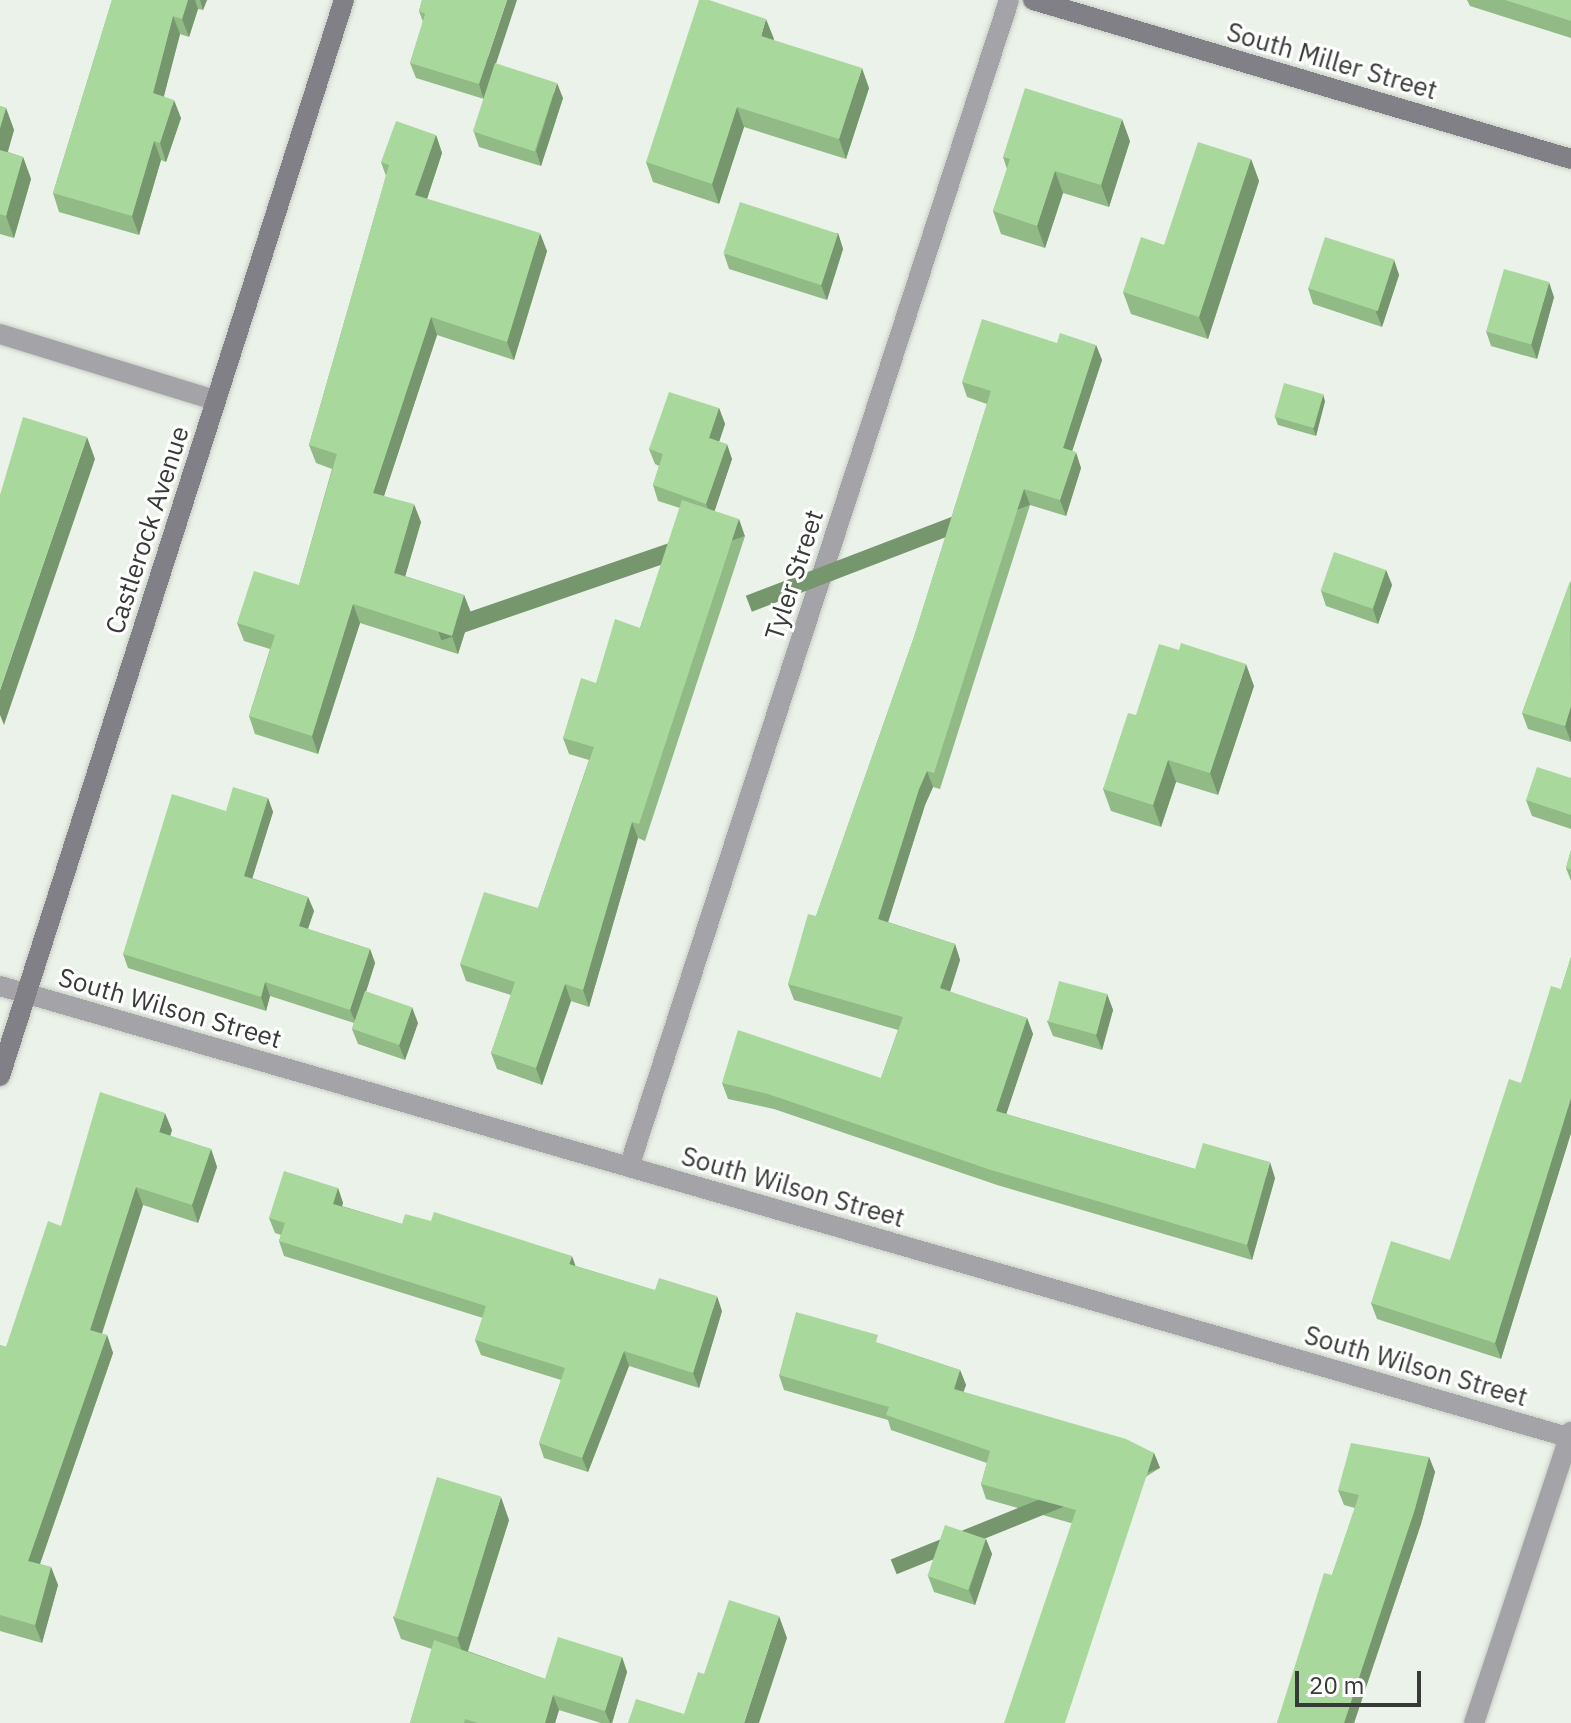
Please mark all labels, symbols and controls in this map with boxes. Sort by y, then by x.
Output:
street label: South Miller Street [1223,16,1441,106]
street label: Castlerock Avenue [99,422,195,638]
street label: Tyler Street [758,506,830,644]
street label: South Wilson Street [55,961,285,1055]
street label: South Wilson Street [678,1140,908,1234]
street label: South Wilson Street [1301,1319,1531,1413]
scale bar [1299,1655,1425,1705]
text: 20 m [1309,1669,1364,1701]

